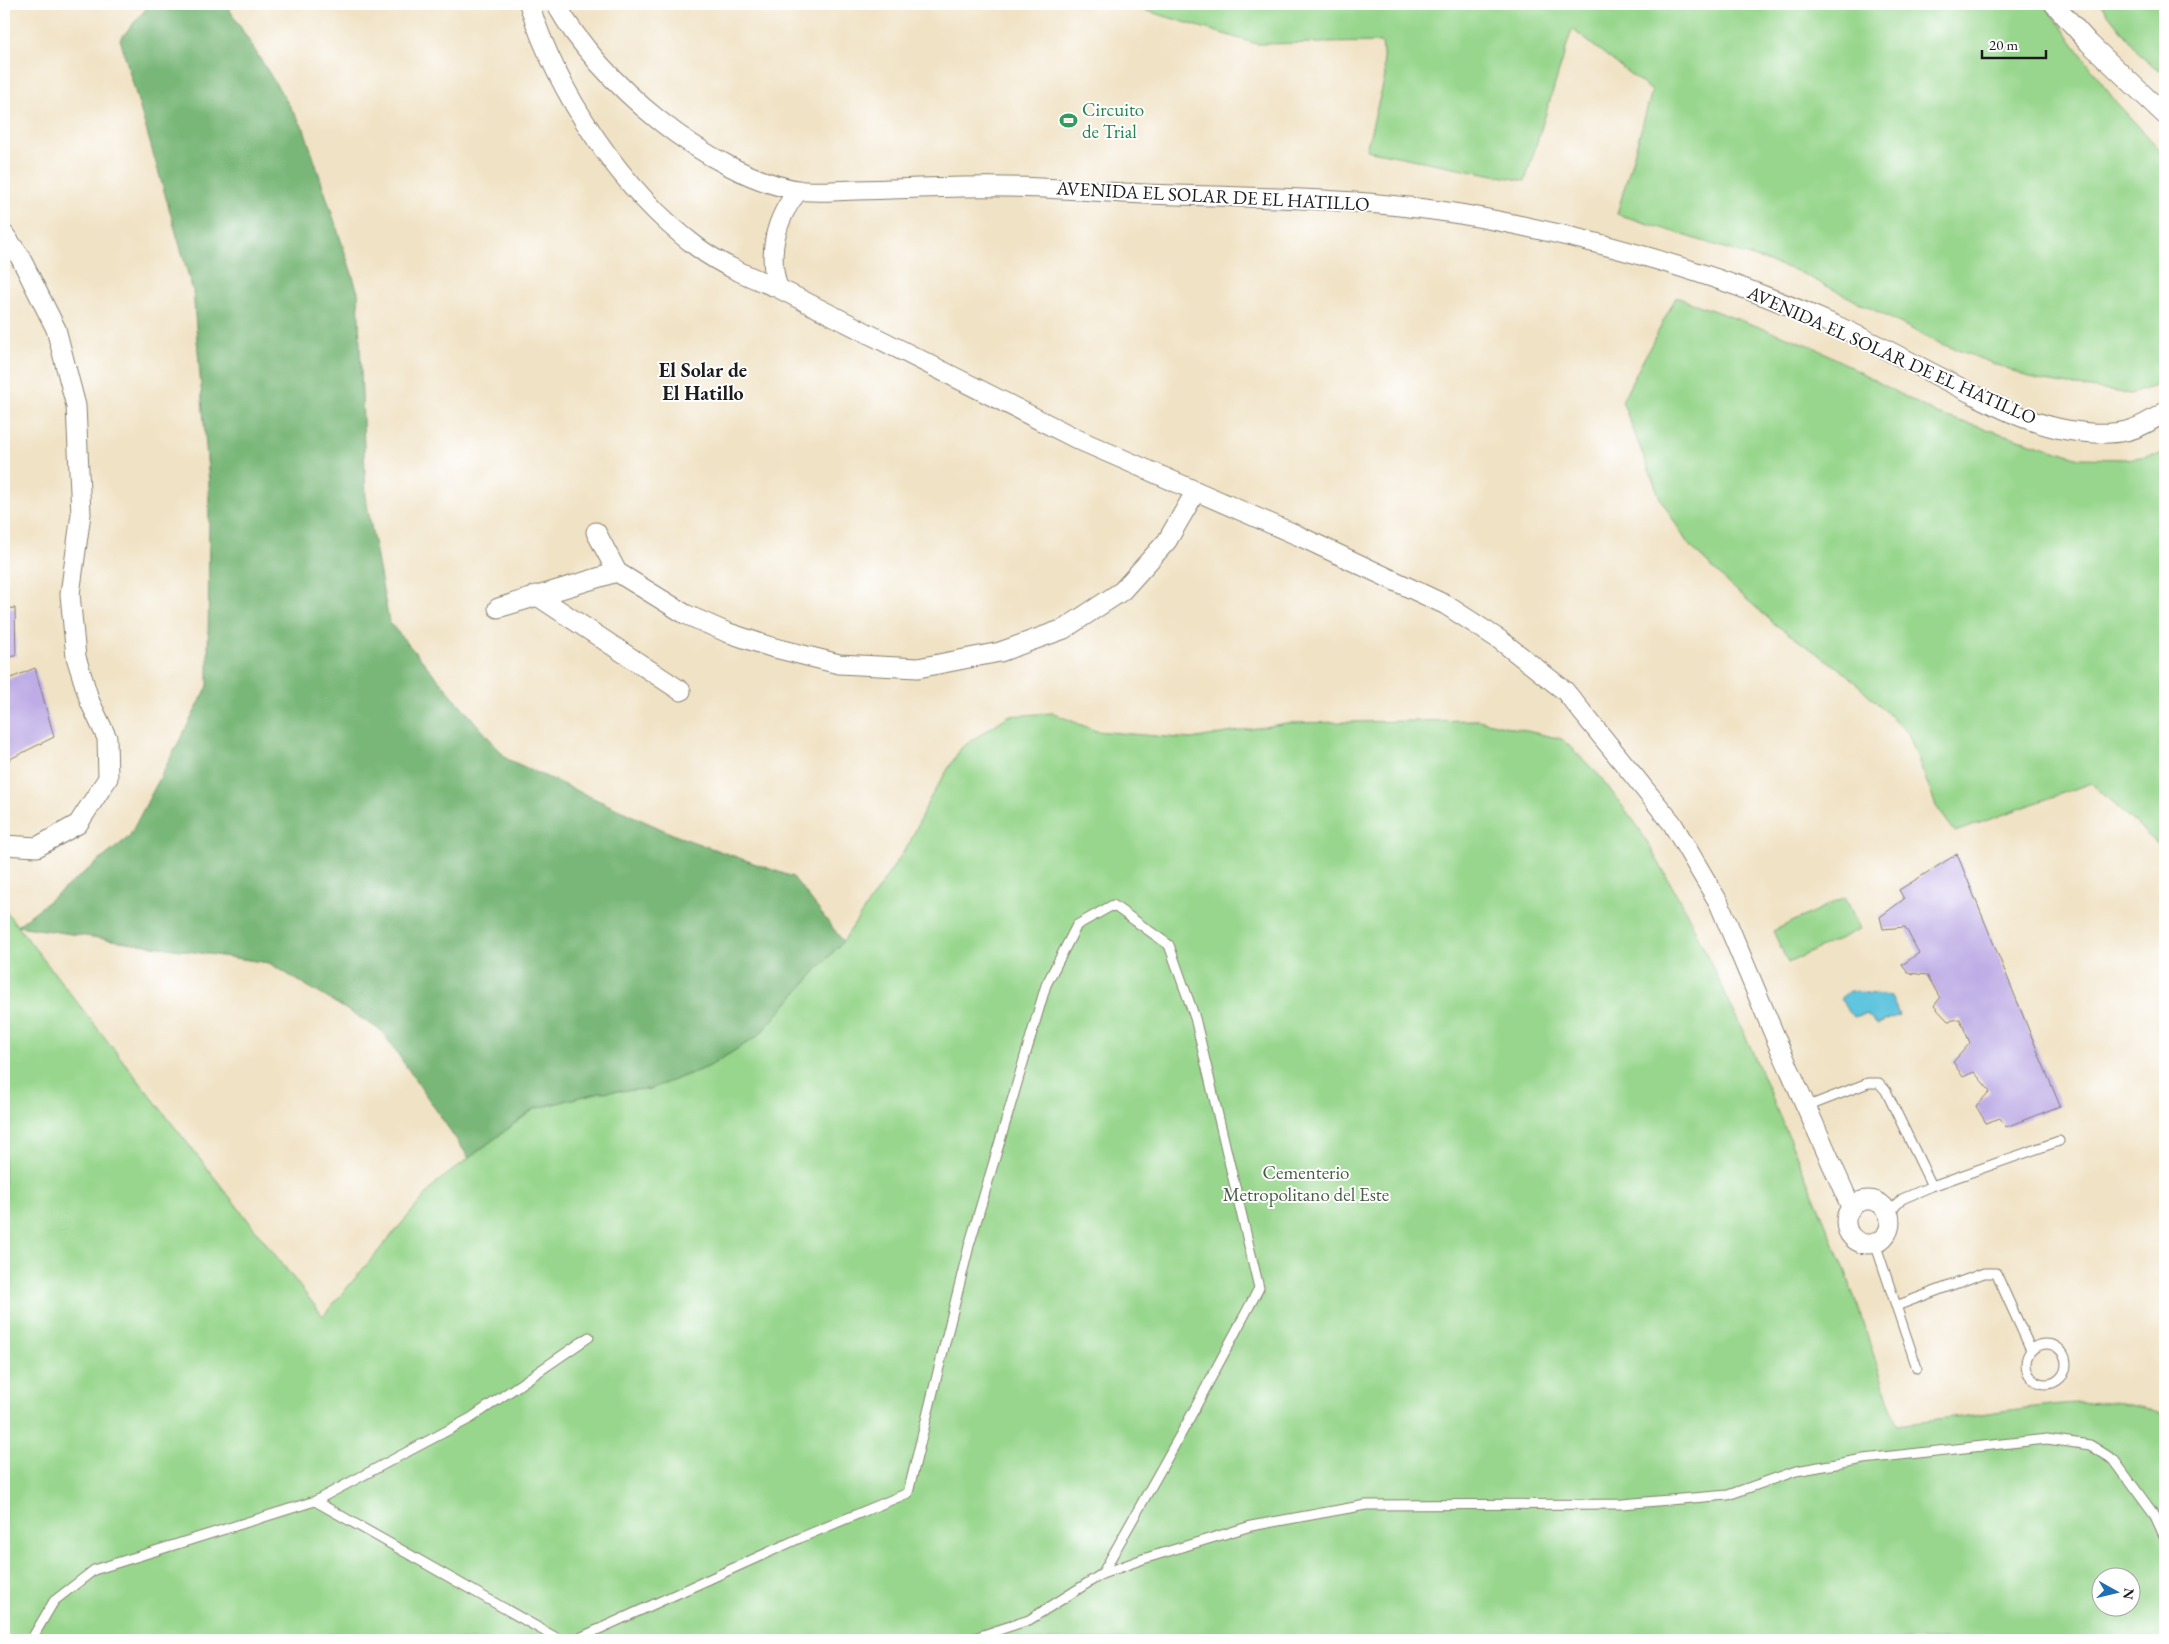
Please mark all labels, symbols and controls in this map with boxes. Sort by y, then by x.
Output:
scale bar [1982,28,2045,60]
text: 20 m [1989,35,2018,54]
place label: Circuito de Trial [1082,97,1144,144]
sports icon: Circuito de Trial [1058,110,1078,130]
street label: AVENIDA EL SOLAR DE EL HATILLO [1055,175,1370,217]
street label: AVENIDA EL SOLAR DE EL HATILLO [1743,279,2040,430]
district label: El Solar de El Hatillo [659,357,747,406]
park label: Cementerio Metropolitano del Este [1223,1160,1389,1207]
north arrow [2092,1566,2142,1616]
text: N [2119,1587,2139,1601]

